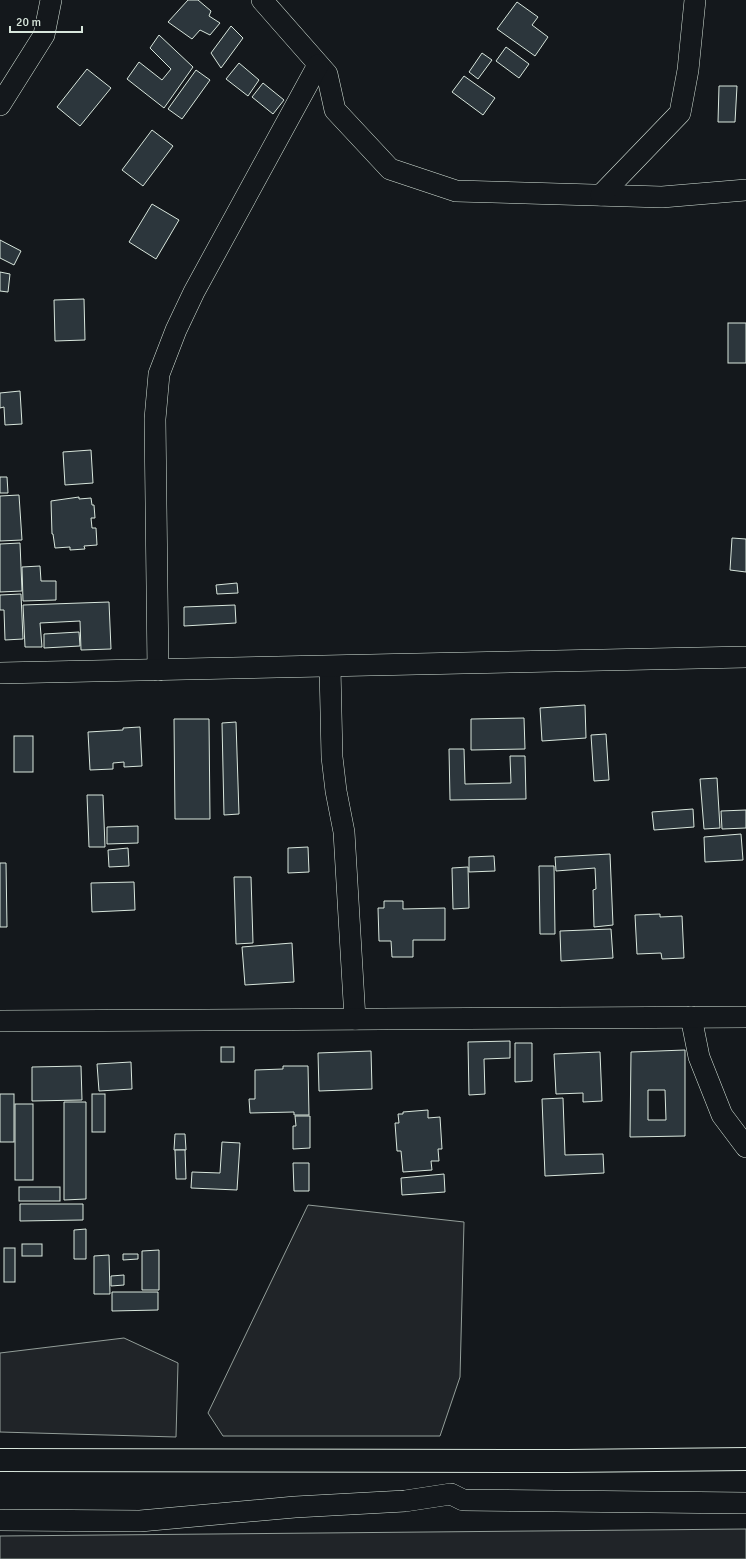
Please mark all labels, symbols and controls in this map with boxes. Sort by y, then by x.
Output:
scale bar [10,8,82,34]
text: 20 m [16,15,41,30]

